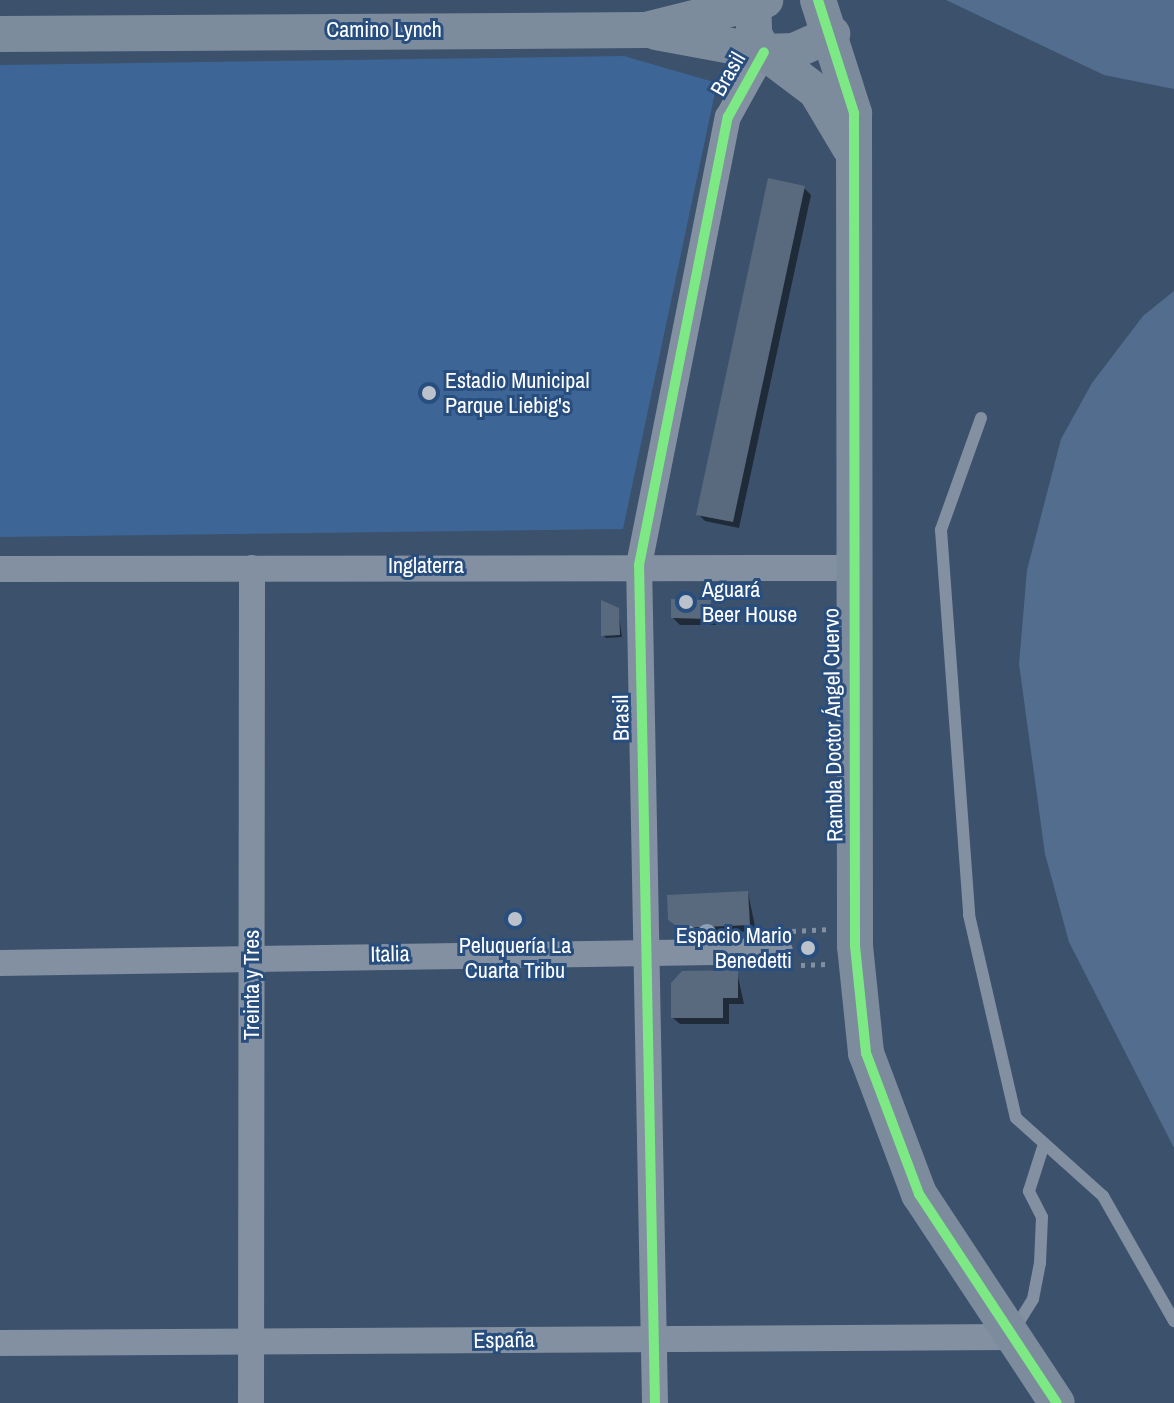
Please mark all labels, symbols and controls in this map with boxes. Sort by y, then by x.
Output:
street label: Camino Lynch [326,17,442,43]
street label: Brasil [705,47,751,101]
place label: Estadio Municipal Parque Liebig's [445,367,589,418]
marker: Estadio Municipal Parque Liebig's [420,384,438,402]
street label: Inglaterra [388,553,464,579]
place label: Aguará Beer House [702,576,797,628]
marker: Aguará Beer House [677,593,695,611]
street label: Rambla Doctor Ángel Cuervo [818,607,848,843]
street label: Brasil [607,695,635,741]
marker: Peluquería La Cuarta Tribu [506,910,524,928]
place label: Espacio Mario Benedetti [676,922,792,974]
street label: Treinta y Tres [239,930,265,1040]
place label: Peluquería La Cuarta Tribu [459,932,571,984]
marker: Espacio Mario Benedetti [799,939,817,957]
street label: Italia [370,940,410,968]
street label: España [473,1326,535,1354]

